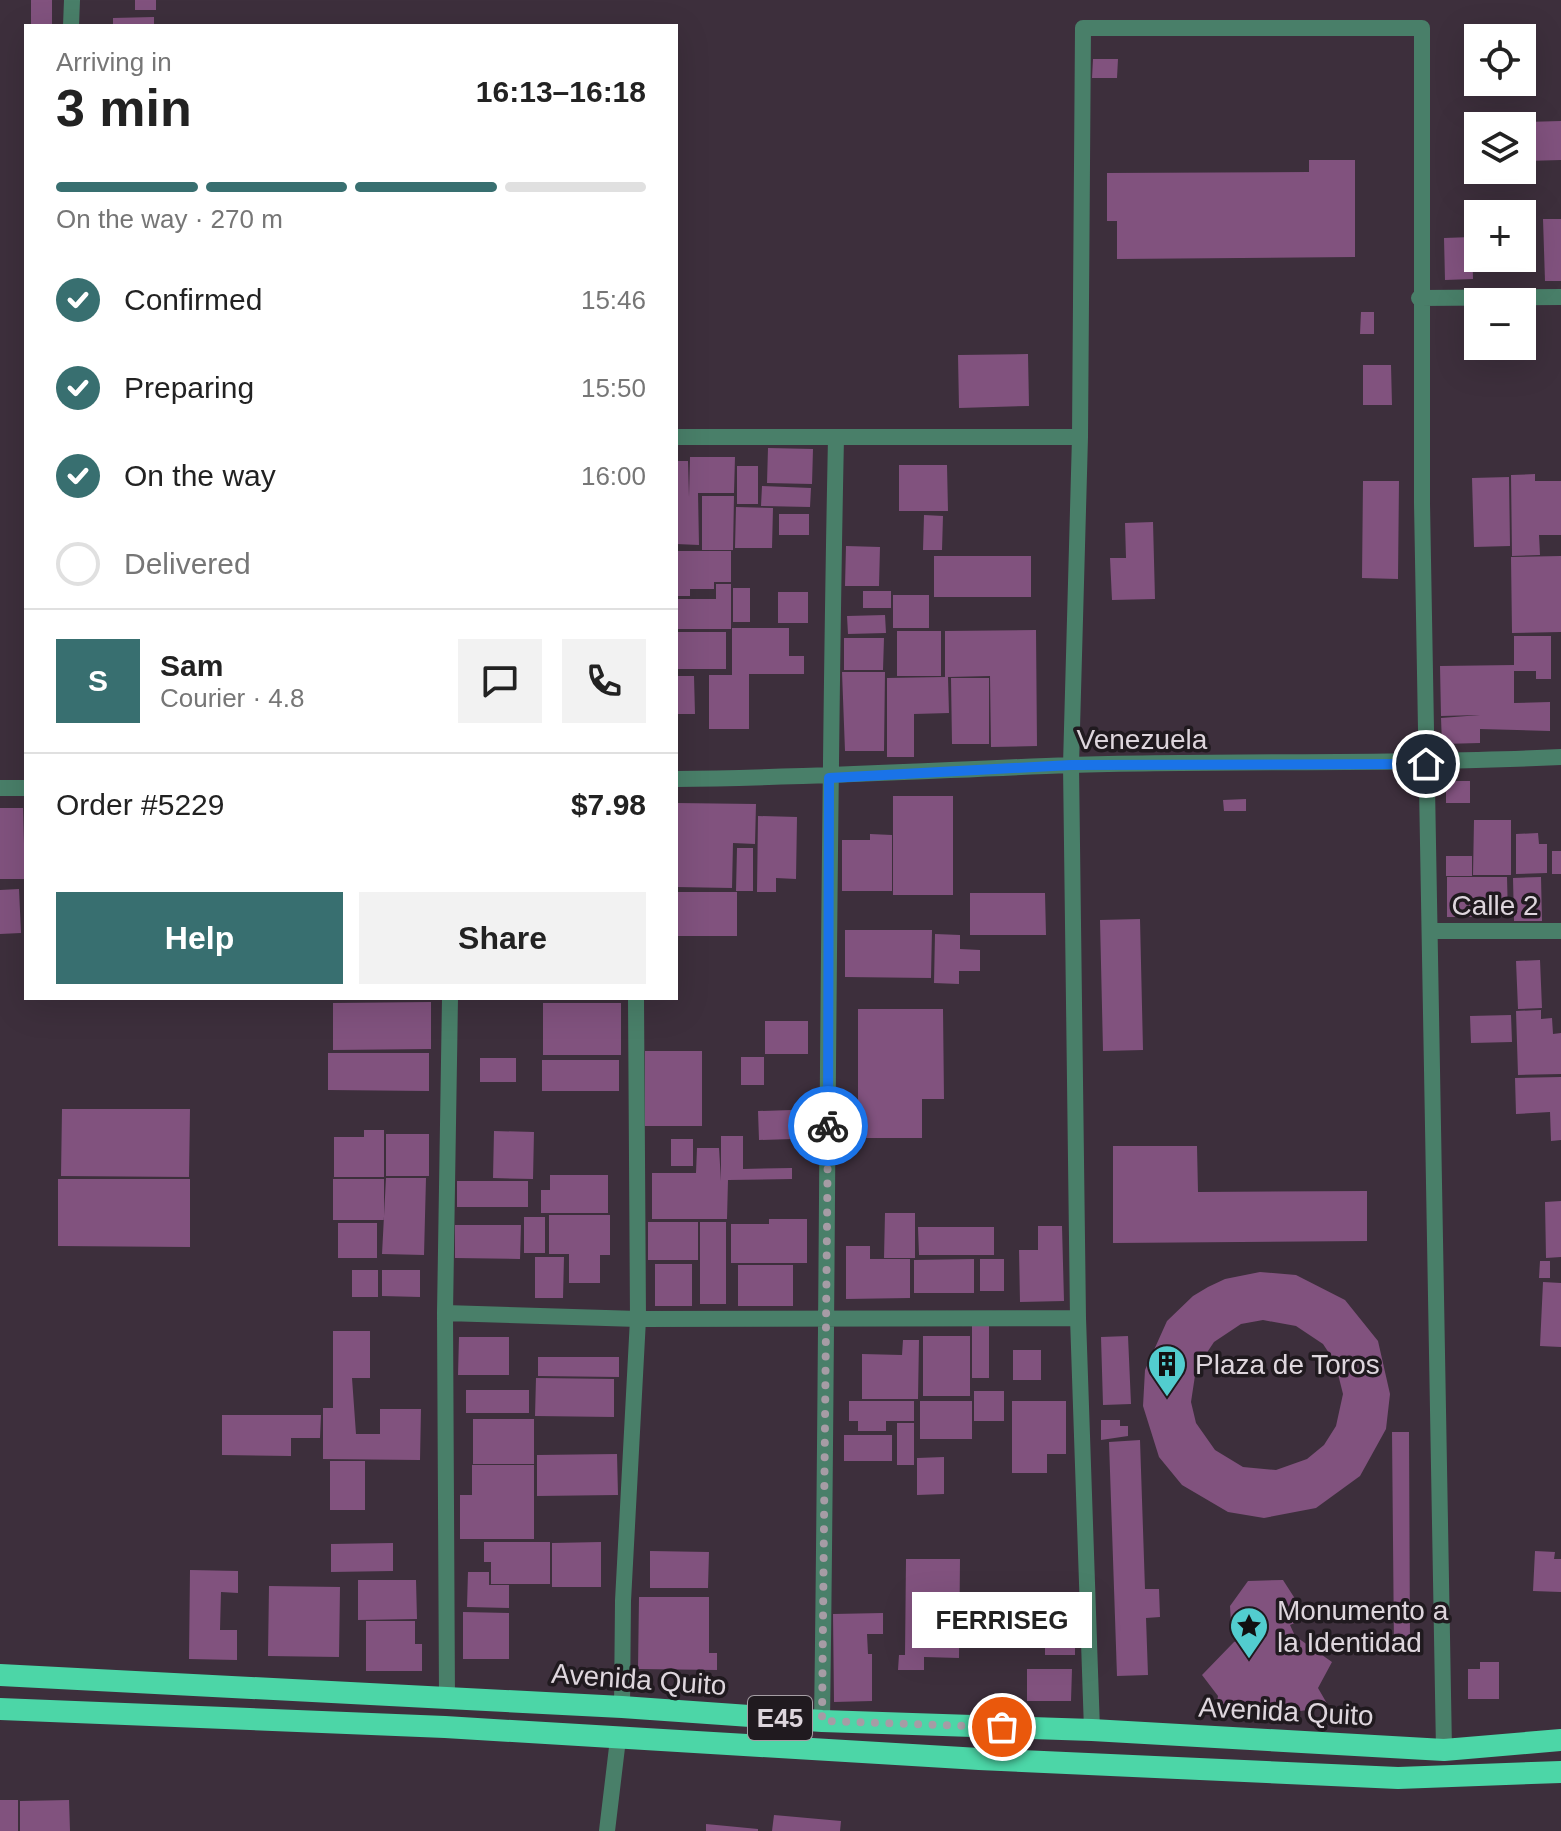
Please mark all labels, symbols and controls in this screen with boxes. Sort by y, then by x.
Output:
map controls [1464,24,1536,360]
button: locate [1464,24,1536,96]
text: Arriving in [56,47,172,77]
text: 16:13–16:18 [476,75,646,108]
text: 3 min [56,79,192,137]
button: layers [1464,112,1536,184]
button: + [1464,200,1536,272]
text: On the way · 270 m [56,204,283,234]
icon: check [56,278,100,322]
text: Confirmed [124,283,262,316]
text: 15:46 [581,285,646,315]
button: − [1464,288,1536,360]
icon: check [56,366,100,410]
text: Preparing [124,371,254,404]
text: 15:50 [581,373,646,403]
icon: check [56,454,100,498]
text: On the way [124,459,276,492]
text: 16:00 [581,461,646,491]
text: Delivered [124,547,251,580]
button: chat [458,639,542,723]
button: phone [562,639,646,723]
text: Sam [160,649,223,682]
text: S [88,664,108,697]
text: Courier · 4.8 [160,683,305,713]
street label: Venezuela [1077,724,1208,755]
pin [1392,730,1460,798]
icon: home [1404,742,1448,786]
text: Order #5229 [56,788,224,821]
text: $7.98 [571,788,646,821]
street label: Calle 2 [1451,890,1539,921]
button: Help [56,892,343,984]
button: Share [359,892,646,984]
courier [788,1086,868,1166]
icon: bike [806,1104,850,1148]
building icon: Plaza de Toros [1146,1343,1188,1398]
place label: Plaza de Toros [1195,1349,1380,1380]
callout: FERRISEG [912,1591,1092,1647]
place label: Monumento a la Identidad [1277,1595,1449,1658]
text: FERRISEG [936,1605,1068,1635]
place icon: Monumento a la Identidad [1228,1605,1270,1660]
street label: Avenida Quito [550,1658,728,1701]
street label: Avenida Quito [1198,1691,1374,1732]
pin [968,1693,1036,1761]
road number: E45 [748,1696,812,1740]
icon: bag [980,1705,1024,1749]

